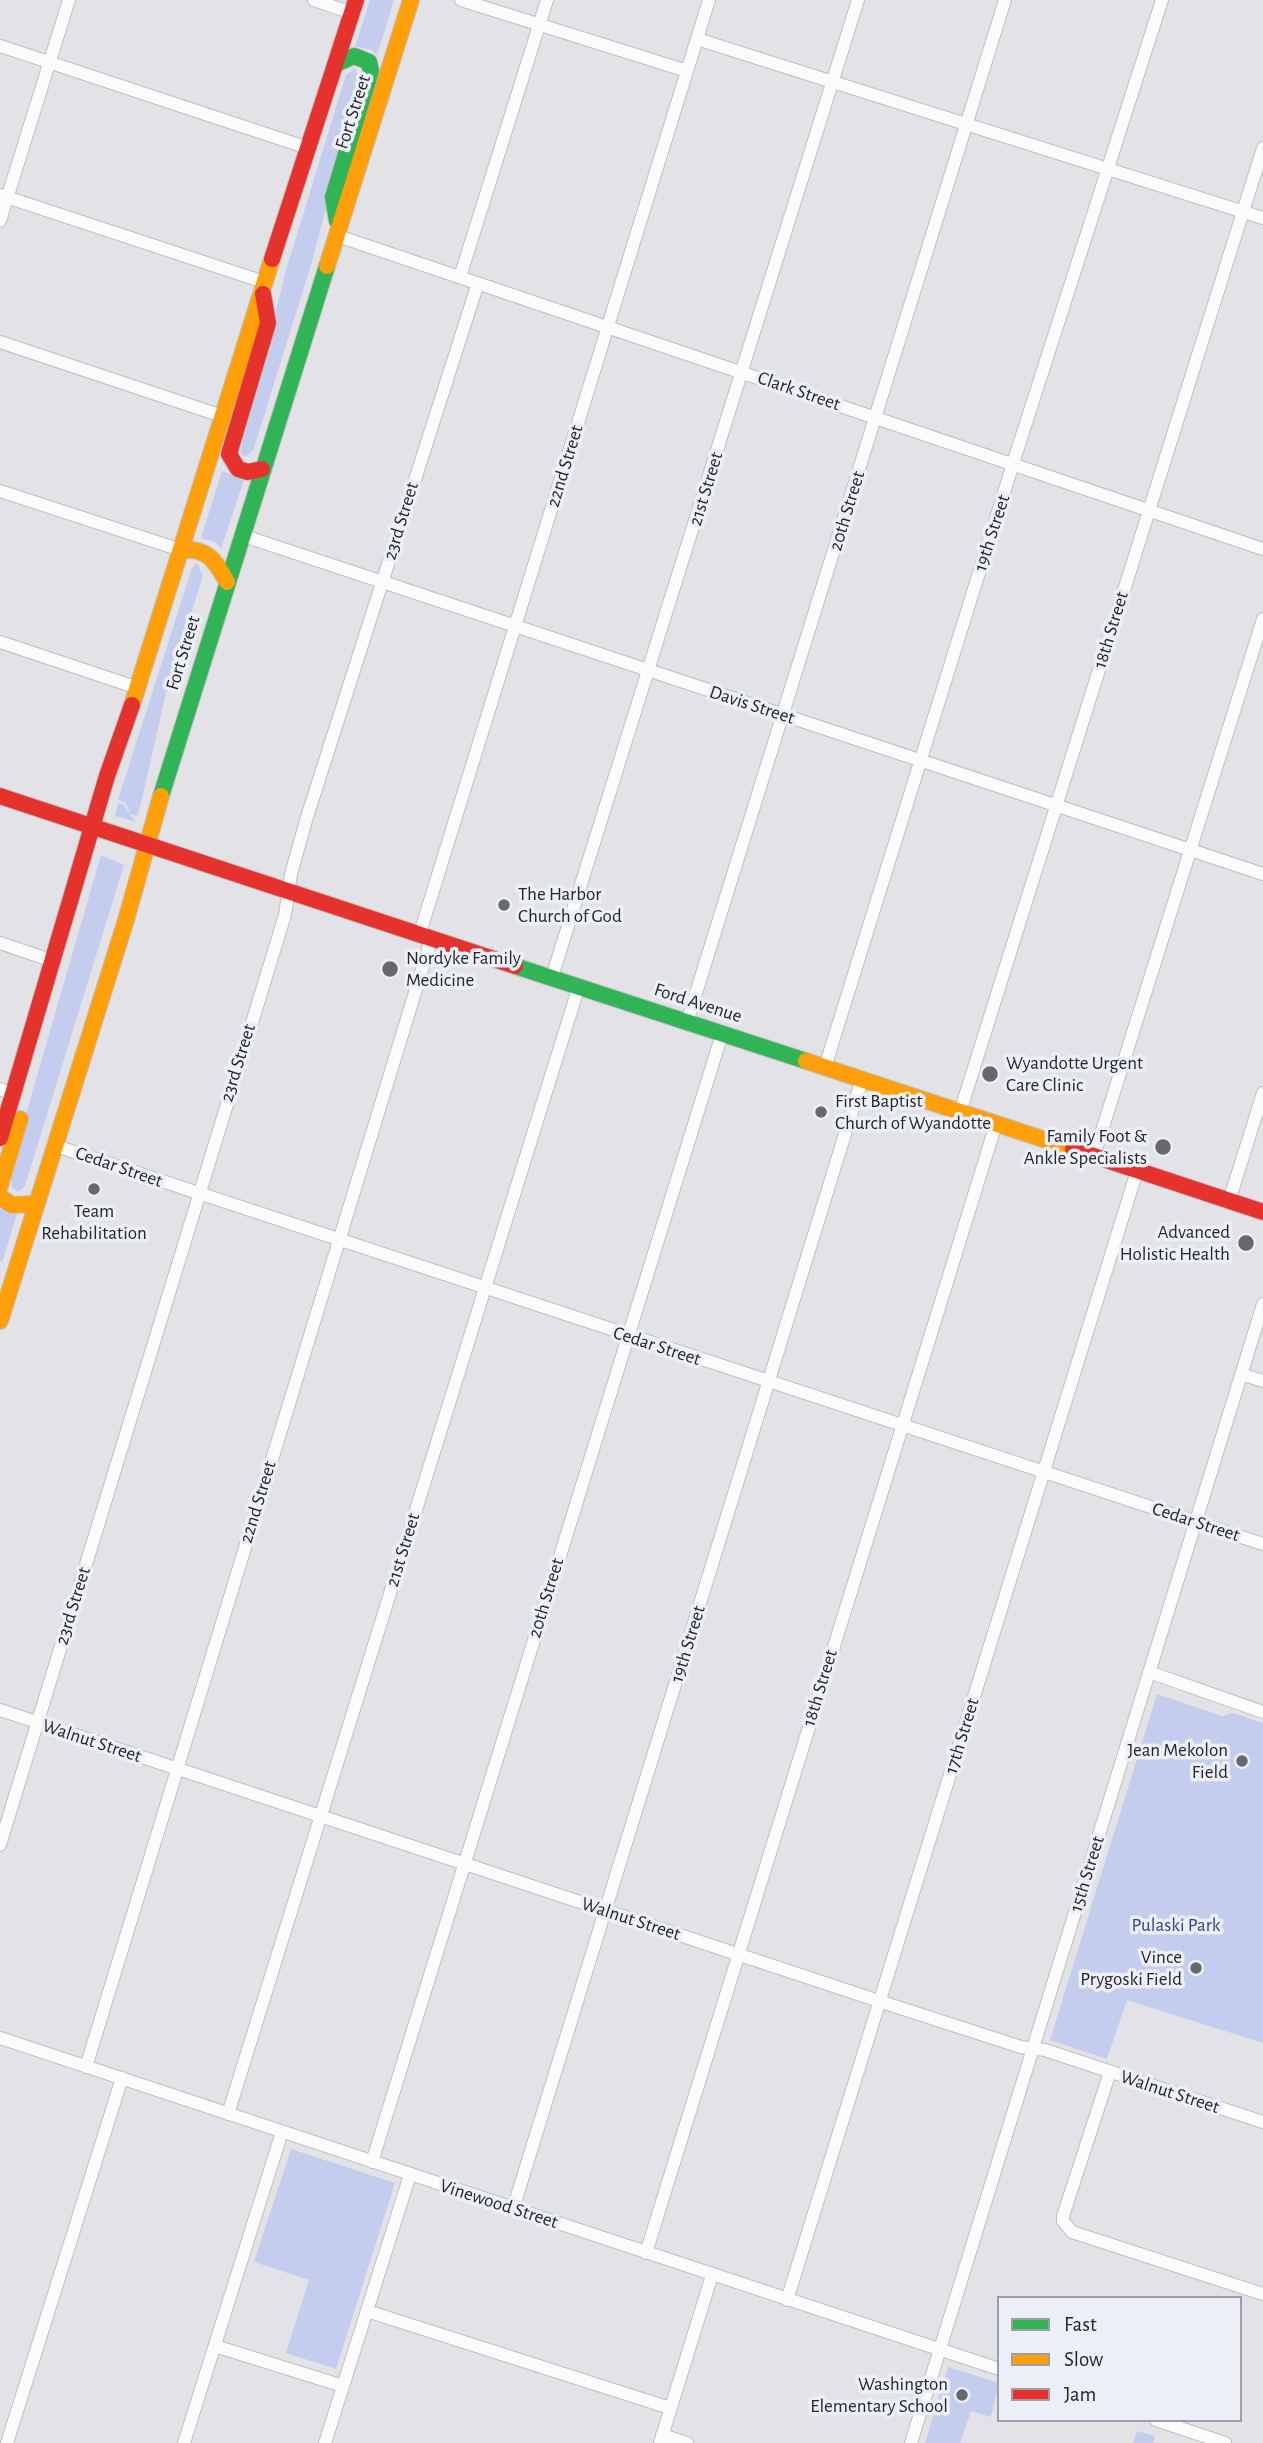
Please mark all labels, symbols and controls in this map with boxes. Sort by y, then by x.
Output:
street label: Fort Street [330,72,376,152]
street label: Clark Street [755,366,843,416]
street label: 22nd Street [542,422,588,510]
street label: 21st Street [684,449,728,529]
street label: 20th Street [824,468,870,554]
street label: 23rd Street [378,479,424,563]
street label: 19th Street [969,492,1015,574]
street label: 18th Street [1088,589,1134,671]
street label: Fort Street [161,613,205,693]
street label: Davis Street [706,681,798,729]
place label: The Harbor Church of God [518,883,622,927]
marker: The Harbor Church of God [496,897,512,913]
place label: Nordyke Family Medicine [406,947,521,991]
marker: Nordyke Family Medicine [380,959,400,979]
street label: Ford Avenue [651,978,745,1028]
street label: 23rd Street [215,1021,261,1105]
place label: Wyandotte Urgent Care Clinic [1006,1052,1143,1096]
marker: Wyandotte Urgent Care Clinic [980,1064,1000,1084]
place label: First Baptist Church of Wyandotte [835,1090,991,1134]
marker: First Baptist Church of Wyandotte [813,1104,829,1120]
place label: Family Foot & Ankle Specialists [1024,1125,1147,1169]
marker: Family Foot & Ankle Specialists [1153,1137,1173,1157]
street label: Cedar Street [72,1141,166,1193]
marker: Team Rehabilitation [86,1181,102,1197]
place label: Team Rehabilitation [41,1200,147,1244]
place label: Advanced Holistic Health [1120,1221,1230,1265]
marker: Advanced Holistic Health [1236,1233,1256,1253]
street label: Cedar Street [610,1321,704,1371]
street label: 22nd Street [235,1458,281,1546]
street label: Cedar Street [1149,1497,1243,1547]
street label: 21st Street [381,1510,425,1590]
street label: 20th Street [523,1555,569,1641]
street label: 23rd Street [50,1564,96,1648]
street label: 19th Street [666,1603,710,1685]
street label: 18th Street [797,1647,843,1729]
street label: 17th Street [940,1695,984,1777]
street label: Walnut Street [40,1714,144,1768]
place label: Jean Mekolon Field [1128,1739,1228,1783]
marker: Jean Mekolon Field [1234,1753,1250,1769]
street label: 15th Street [1065,1833,1109,1915]
street label: Walnut Street [579,1892,683,1946]
park label: Pulaski Park [1132,1914,1220,1936]
place label: Vince Prygoski Field [1080,1946,1182,1990]
marker: Vince Prygoski Field [1188,1960,1204,1976]
street label: Walnut Street [1118,2065,1222,2119]
street label: Vinewood Street [437,2174,561,2234]
legend [997,2296,1242,2422]
text: Fast [1064,2314,1097,2335]
text: Slow [1064,2349,1103,2370]
place label: Washington Elementary School [810,2373,948,2417]
text: Jam [1064,2384,1096,2405]
marker: Washington Elementary School [954,2387,970,2403]

